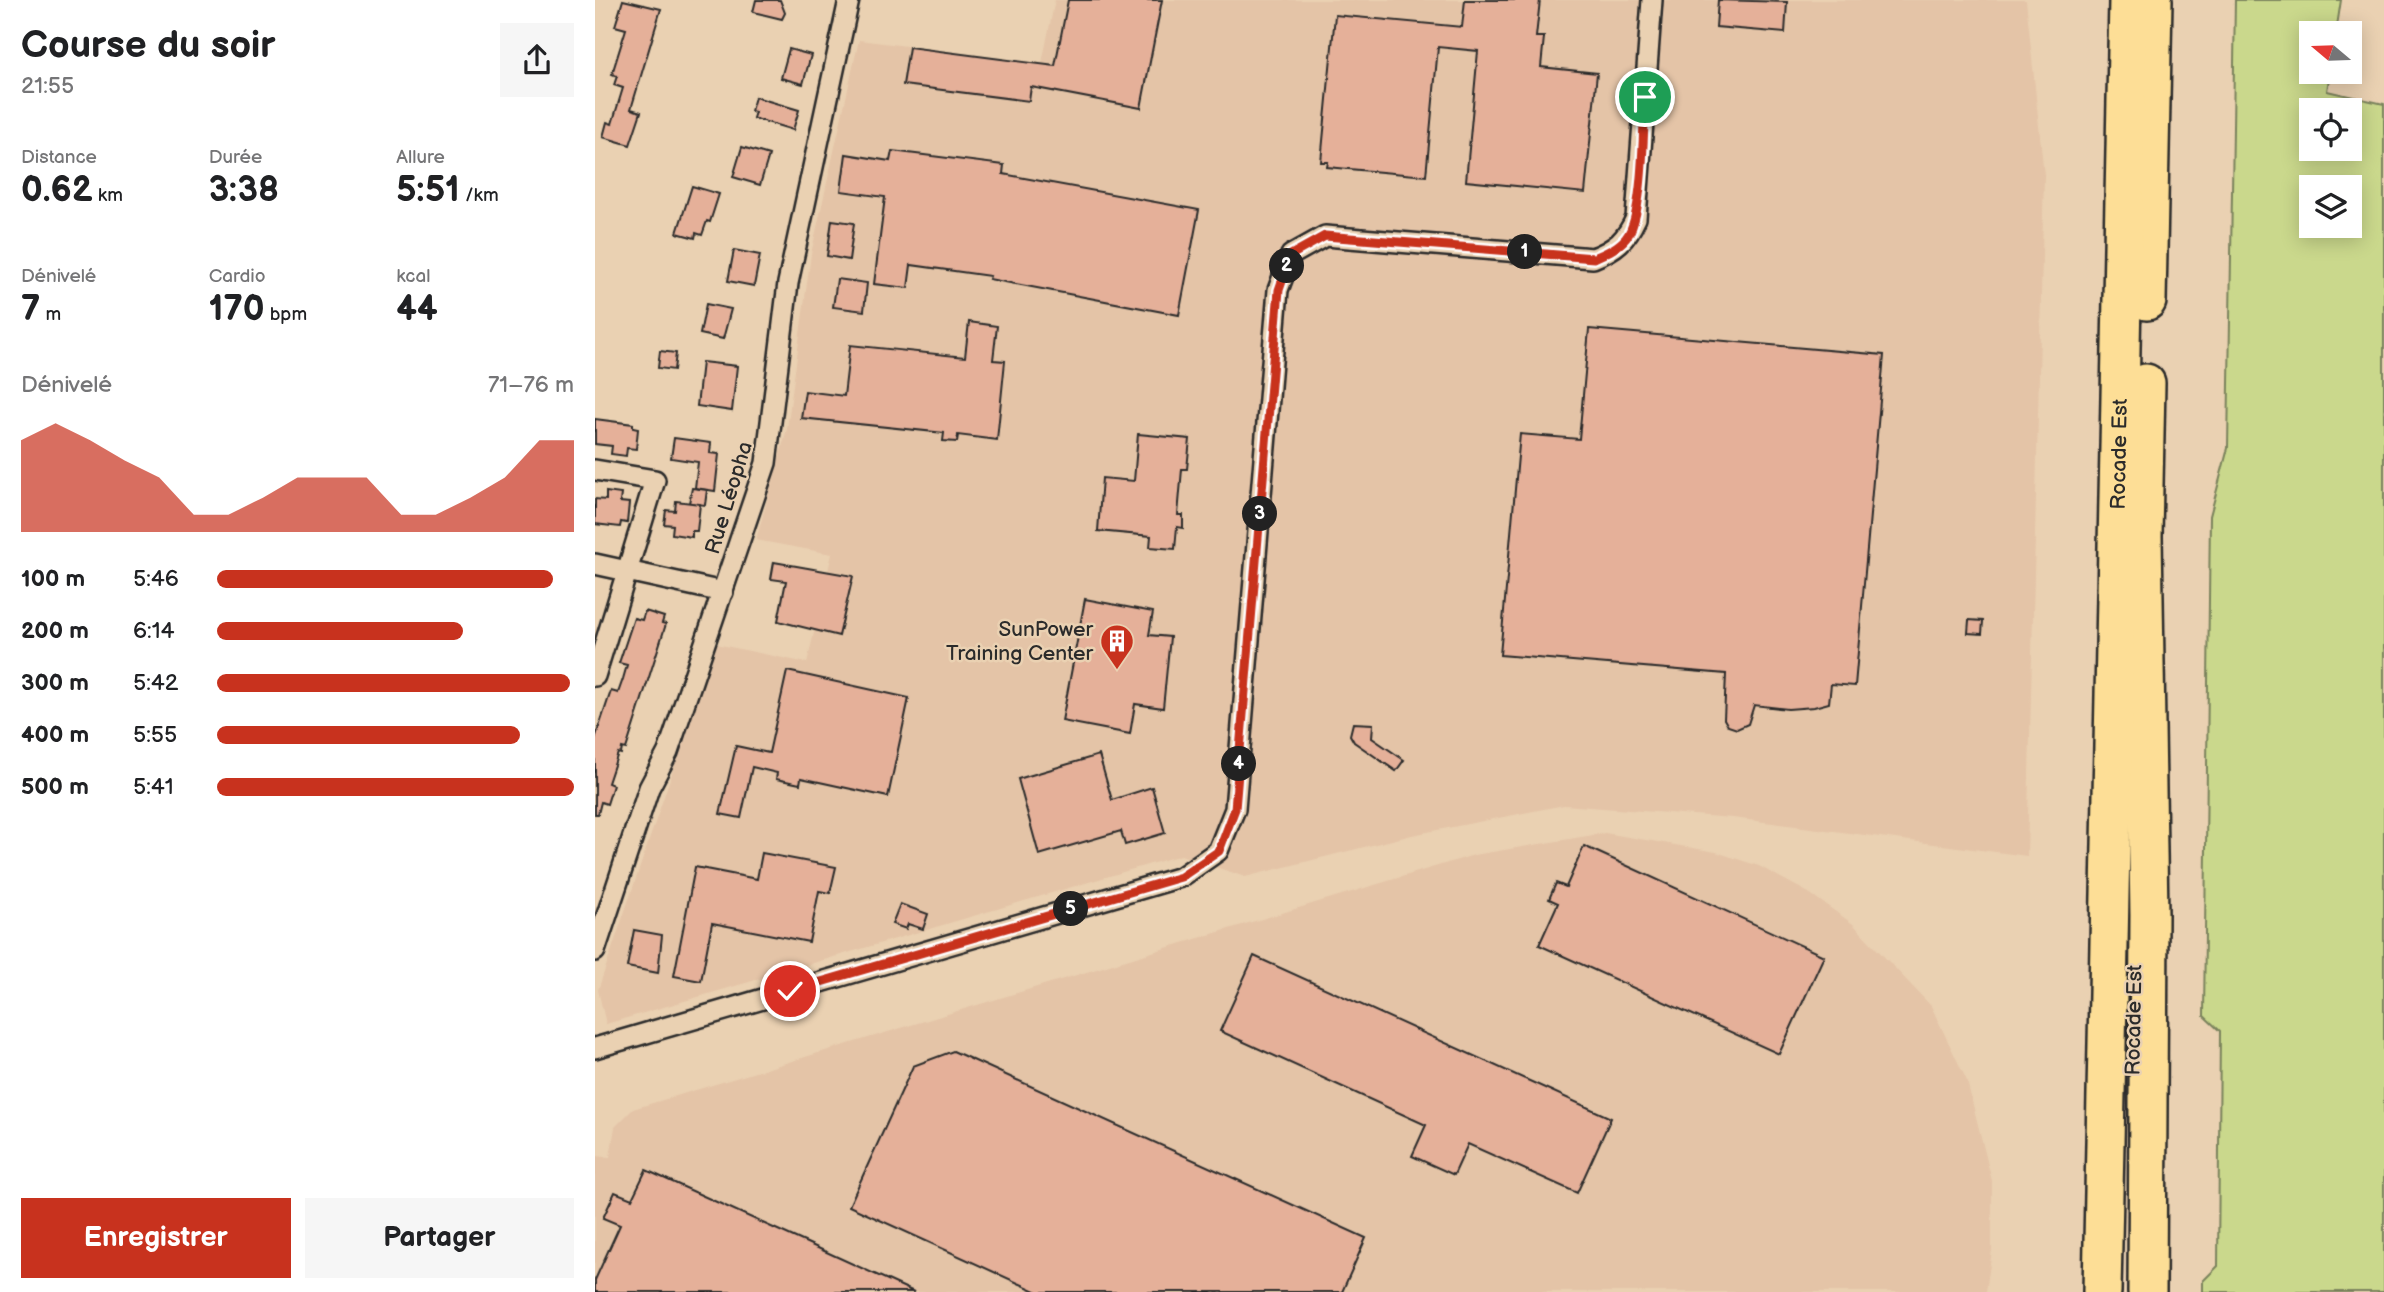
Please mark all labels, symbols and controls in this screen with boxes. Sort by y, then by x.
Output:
north arrow [2299,21,2363,84]
map controls [2299,21,2362,238]
text: Course du soir [21,23,276,68]
button: share [500,23,574,97]
pin [1615,67,1675,127]
text: 21:55 [21,72,74,100]
icon: arrive [1626,78,1664,116]
button: locate [2299,98,2362,161]
text: Distance [21,146,97,169]
text: Durée [209,146,262,169]
text: Allure [396,146,445,169]
text: 0.62 [21,169,93,212]
text: 3:38 [209,169,279,212]
text: 5:51 [396,169,460,212]
button: layers [2299,175,2362,238]
text: km [93,184,123,207]
text: /km [460,184,499,207]
pin: 1 [1507,234,1543,270]
text: 1 [1521,240,1529,263]
pin: 2 [1269,248,1305,284]
text: 2 [1281,254,1292,277]
text: Dénivelé [21,265,96,288]
text: Cardio [209,265,266,288]
text: kcal [396,265,430,288]
text: 7 [21,288,40,331]
text: 170 [209,288,265,331]
text: 44 [396,288,438,331]
text: m [40,303,61,326]
text: bpm [265,303,307,326]
text: Dénivelé [21,371,112,399]
text: 71–76 m [488,371,574,399]
street label: Rocade Est [2105,398,2132,510]
street label: Rue Léopha [700,439,758,557]
pin: 3 [1243,496,1277,532]
text: 3 [1254,502,1265,525]
text: 100 m [21,565,85,593]
text: 5:46 [133,565,179,593]
text: 200 m [21,617,89,645]
text: 6:14 [133,617,175,645]
place label: SunPower Training Center [946,617,1093,666]
building icon: SunPower Training Center [1098,622,1136,671]
text: 300 m [21,669,89,697]
text: 5:42 [133,669,178,697]
text: 400 m [21,721,89,749]
text: 5:55 [133,721,177,749]
pin: 4 [1221,746,1257,782]
text: 4 [1233,752,1244,775]
text: 500 m [21,773,89,801]
text: 5:41 [133,773,174,801]
pin: 5 [1053,892,1089,926]
text: 5 [1065,897,1076,920]
pin [760,961,820,1021]
street label: Rocade Est [2121,964,2147,1076]
icon: check [771,972,809,1010]
button: Enregistrer [21,1198,291,1278]
button: Partager [305,1198,574,1278]

